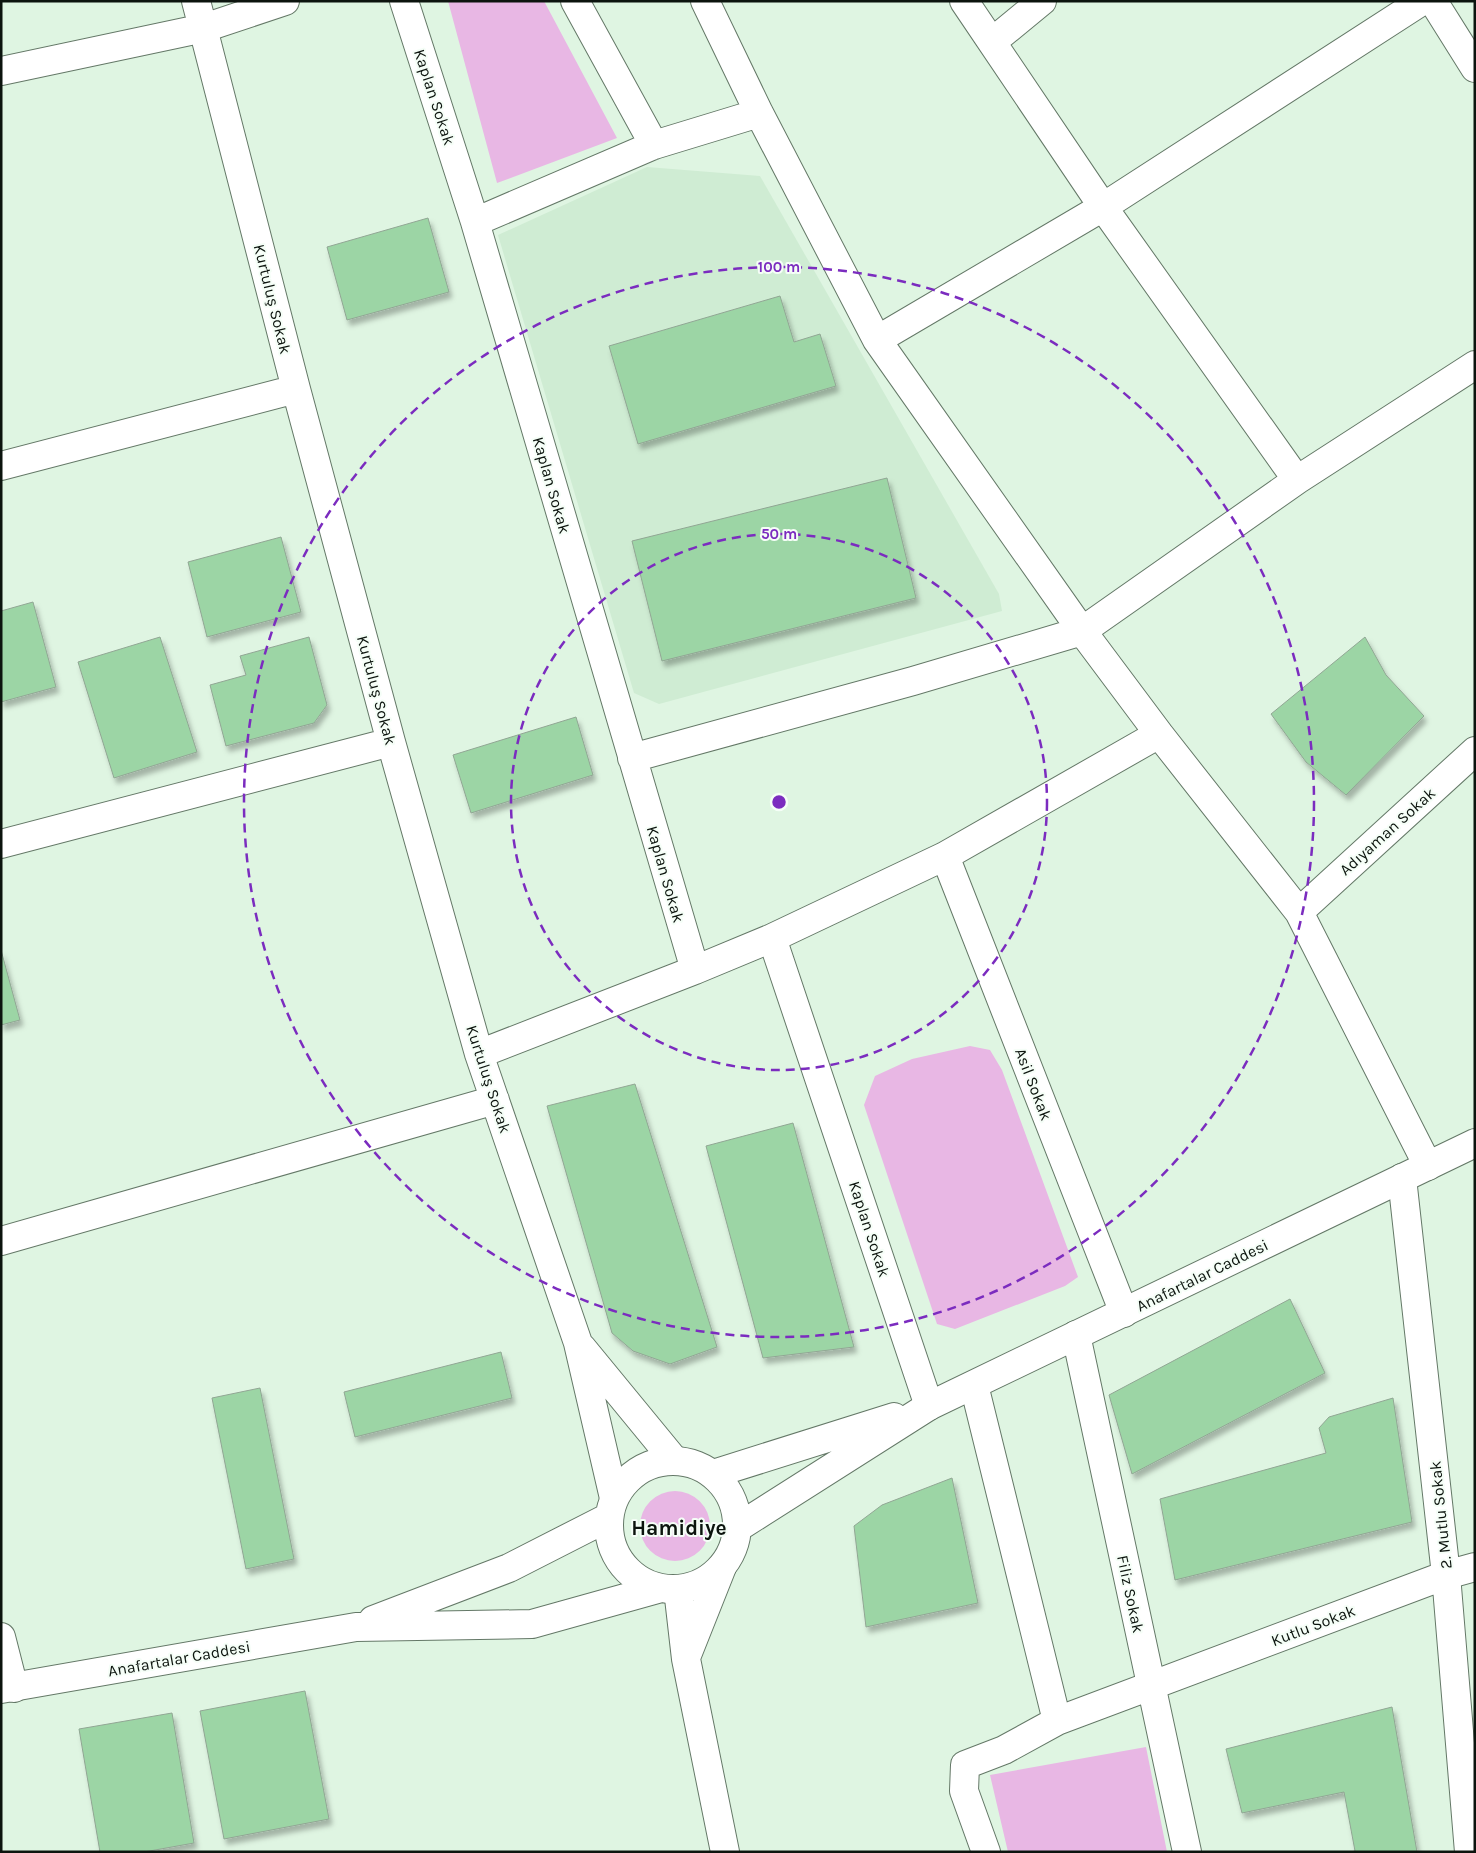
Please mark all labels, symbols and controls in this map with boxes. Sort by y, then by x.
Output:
street label: Kaplan Sokak [410,47,459,148]
street label: Kurtuluş Sokak [250,242,295,356]
text: 100 m [758,258,800,276]
street label: Kaplan Sokak [529,435,574,536]
text: 50 m [761,525,797,543]
street label: Kurtuluş Sokak [353,633,400,747]
street label: Adıyaman Sokak [1336,783,1439,879]
centre of rings [770,793,788,811]
street label: Kaplan Sokak [643,824,688,925]
street label: Kurtuluş Sokak [462,1023,515,1136]
street label: Asil Sokak [1011,1045,1056,1123]
street label: Kaplan Sokak [845,1179,894,1280]
street label: Anafartalar Caddesi [1133,1235,1271,1316]
street label: 2. Mutlu Sokak [1425,1460,1456,1570]
district label: Hamidiye [631,1516,727,1540]
street label: Filiz Sokak [1113,1553,1148,1635]
street label: Kutlu Sokak [1268,1601,1358,1650]
street label: Anafartalar Caddesi [106,1637,252,1680]

